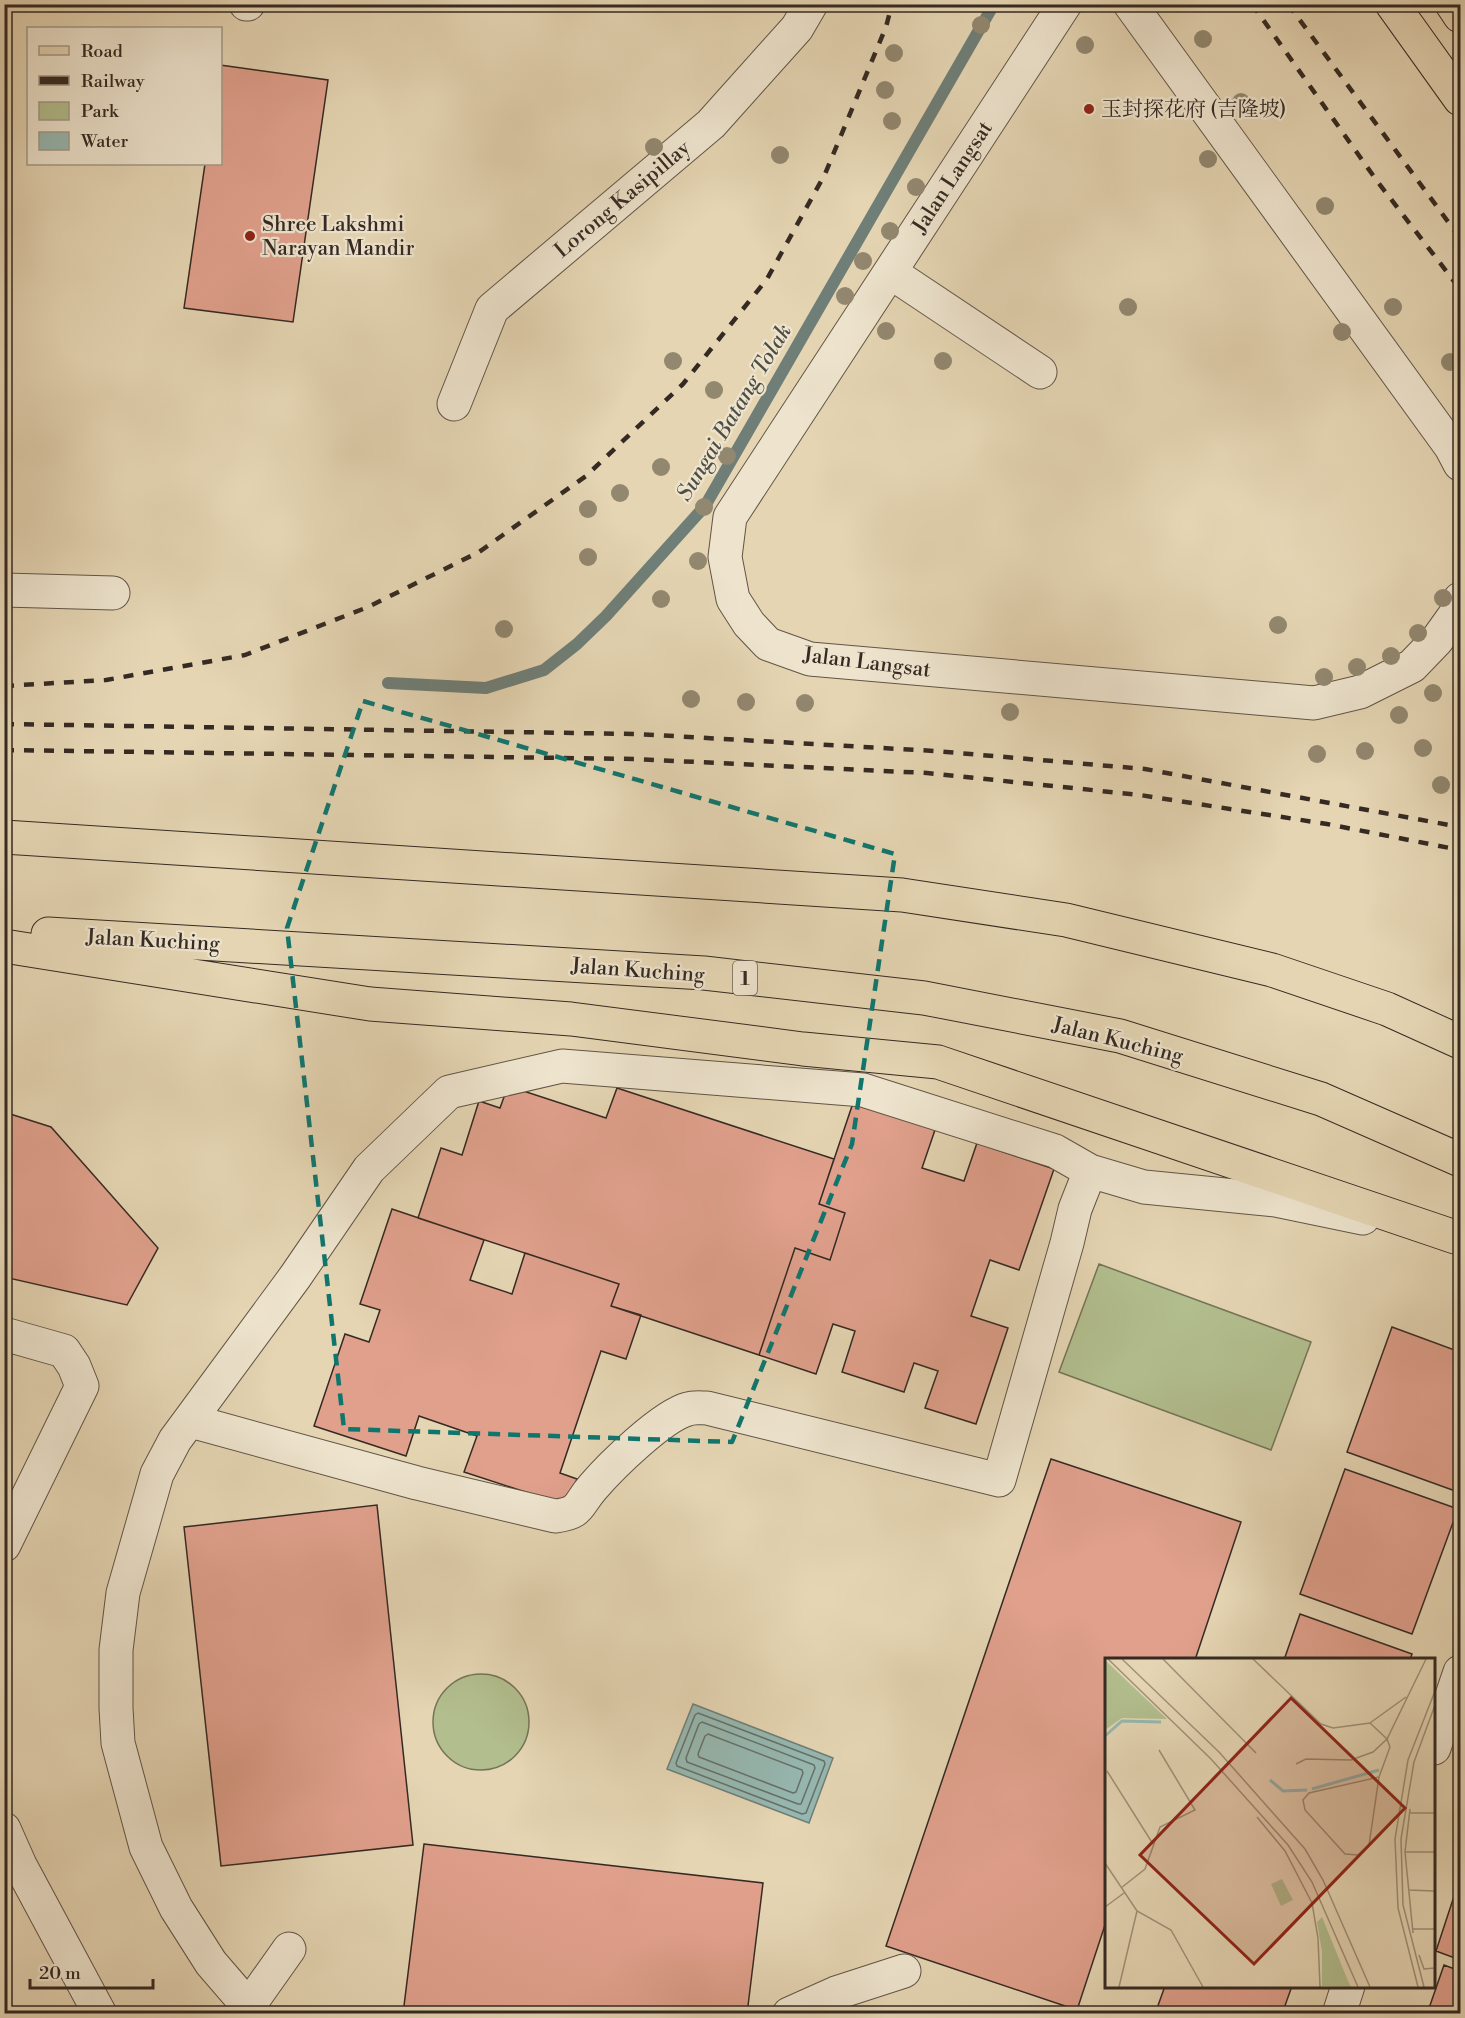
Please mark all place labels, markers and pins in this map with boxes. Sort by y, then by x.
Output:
place label: 玉封探花府 (吉隆坡) [1101,97,1286,123]
marker: 玉封探花府 (吉隆坡) [1082,102,1096,116]
place label: Shree Lakshmi Narayan Mandir [262,212,415,262]
marker: Shree Lakshmi Narayan Mandir [243,229,257,243]

